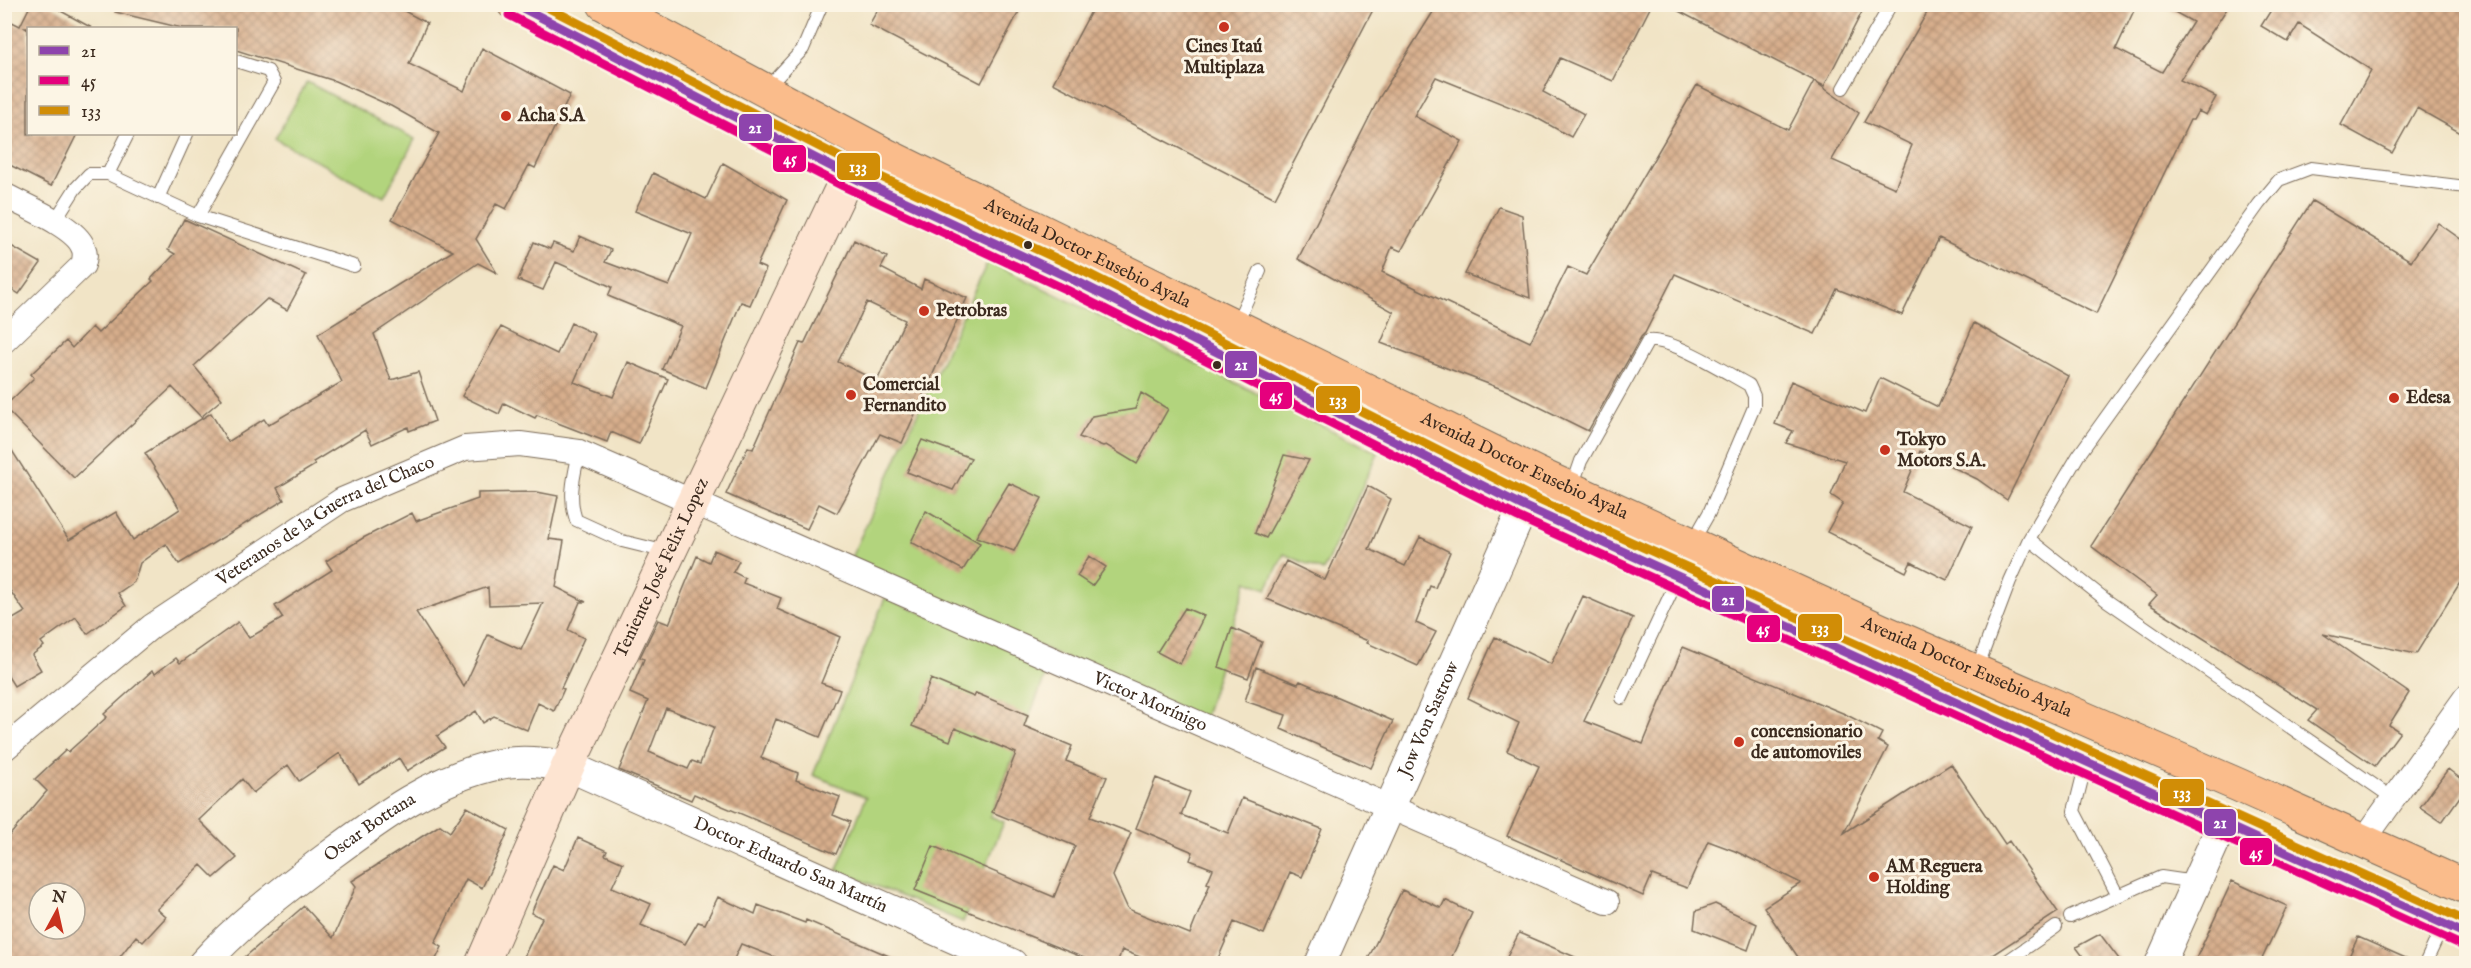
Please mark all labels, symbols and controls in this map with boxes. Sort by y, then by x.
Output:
marker: Cines Itaú Multiplaza [1217,20,1231,34]
legend [27,27,237,135]
place label: Cines Itaú Multiplaza [1184,36,1265,80]
text: 21 [81,41,96,64]
text: 45 [81,71,97,94]
text: 133 [81,101,101,124]
place label: Acha S.A [517,105,586,128]
marker: Acha S.A [499,109,513,123]
line badge: 21 [738,113,773,142]
text: 21 [748,119,762,139]
line badge: 45 [772,144,807,173]
text: 45 [783,150,797,170]
line badge: 133 [836,152,881,181]
text: 133 [849,158,867,178]
street label: Avenida Doctor Eusebio Ayala [979,193,1195,314]
unlabelled marker [1022,239,1034,251]
place label: Petrobras [936,300,1008,323]
marker: Petrobras [917,304,931,318]
line badge: 21 [1224,350,1258,379]
text: 21 [1234,356,1248,376]
unlabelled marker [1211,359,1223,371]
place label: Comercial Fernandito [863,374,947,418]
line badge: 45 [1259,381,1293,410]
line badge: 133 [1315,385,1361,414]
text: 45 [1269,387,1283,407]
place label: Edesa [2406,387,2452,410]
marker: Comercial Fernandito [844,388,858,402]
text: 133 [1329,391,1347,411]
marker: Edesa [2387,391,2401,405]
street label: Avenida Doctor Eusebio Ayala [1416,406,1632,525]
place label: Tokyo Motors S.A. [1896,429,1986,473]
marker: Tokyo Motors S.A. [1878,443,1892,457]
street label: Veteranos de la Guerra del Chaco [211,451,438,592]
street label: Teniente José Felix Lopez [609,474,714,662]
line badge: 21 [1711,585,1745,613]
text: 21 [1721,591,1735,611]
street label: Avenida Doctor Eusebio Ayala [1857,611,2076,723]
line badge: 133 [1797,613,1843,642]
line badge: 45 [1746,614,1781,643]
text: 133 [1811,619,1829,639]
text: 45 [1756,620,1770,640]
street label: Jow Von Sastrow [1392,657,1465,782]
street label: Victor Morínigo [1088,667,1211,737]
place label: concensionario de automoviles [1751,721,1863,765]
marker: concensionario de automoviles [1732,735,1746,749]
line badge: 133 [2159,778,2205,807]
text: 133 [2173,784,2191,804]
street label: Oscar Bottana [319,788,420,867]
line badge: 21 [2203,808,2237,837]
street label: Doctor Eduardo San Martín [690,812,891,919]
text: 21 [2213,814,2227,834]
line badge: 45 [2239,837,2273,866]
text: 45 [2249,844,2263,864]
place label: AM Reguera Holding [1885,856,1984,900]
marker: AM Reguera Holding [1867,870,1881,884]
north arrow [27,881,87,941]
text: N [50,887,67,909]

